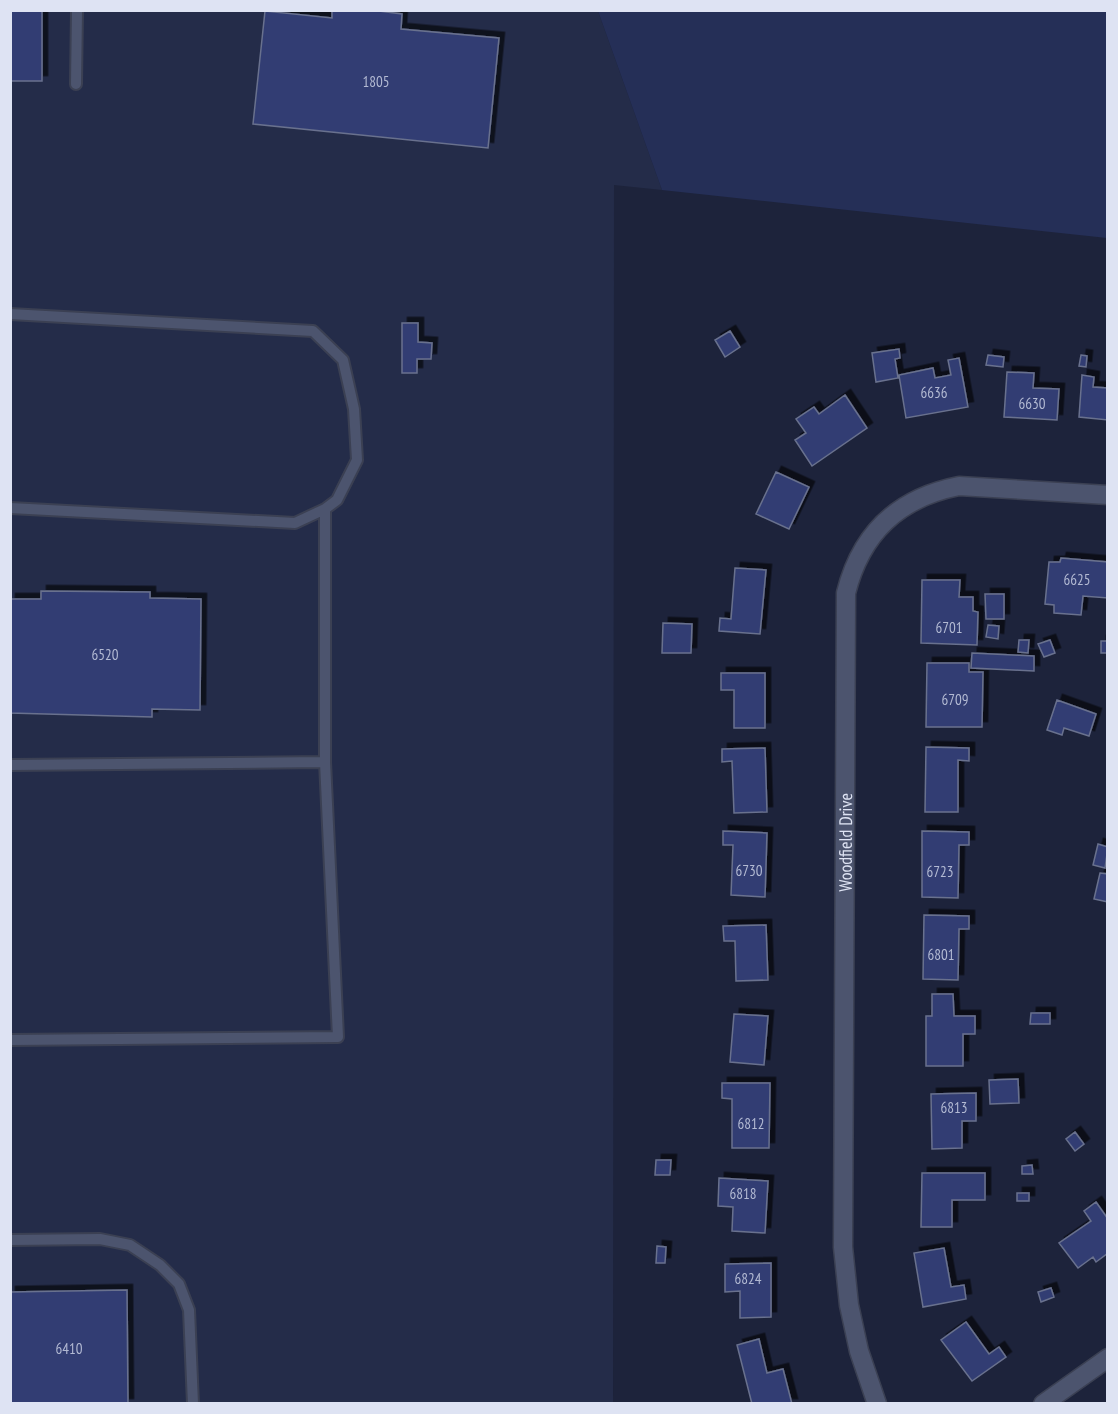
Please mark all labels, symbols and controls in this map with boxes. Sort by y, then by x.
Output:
house number: 1805 [362,72,390,91]
house number: 6636 [920,383,948,402]
house number: 6630 [1018,394,1046,413]
house number: 6625 [1063,570,1091,589]
house number: 6701 [935,618,963,637]
house number: 6520 [91,645,119,664]
house number: 6709 [941,690,969,709]
street label: Woodfield Drive [833,793,857,892]
house number: 6730 [735,861,763,880]
house number: 6723 [926,862,954,881]
house number: 6801 [927,945,955,964]
house number: 6813 [940,1098,968,1117]
house number: 6812 [737,1114,765,1133]
house number: 6818 [729,1184,757,1203]
house number: 6824 [734,1269,762,1288]
house number: 6410 [55,1339,83,1358]

